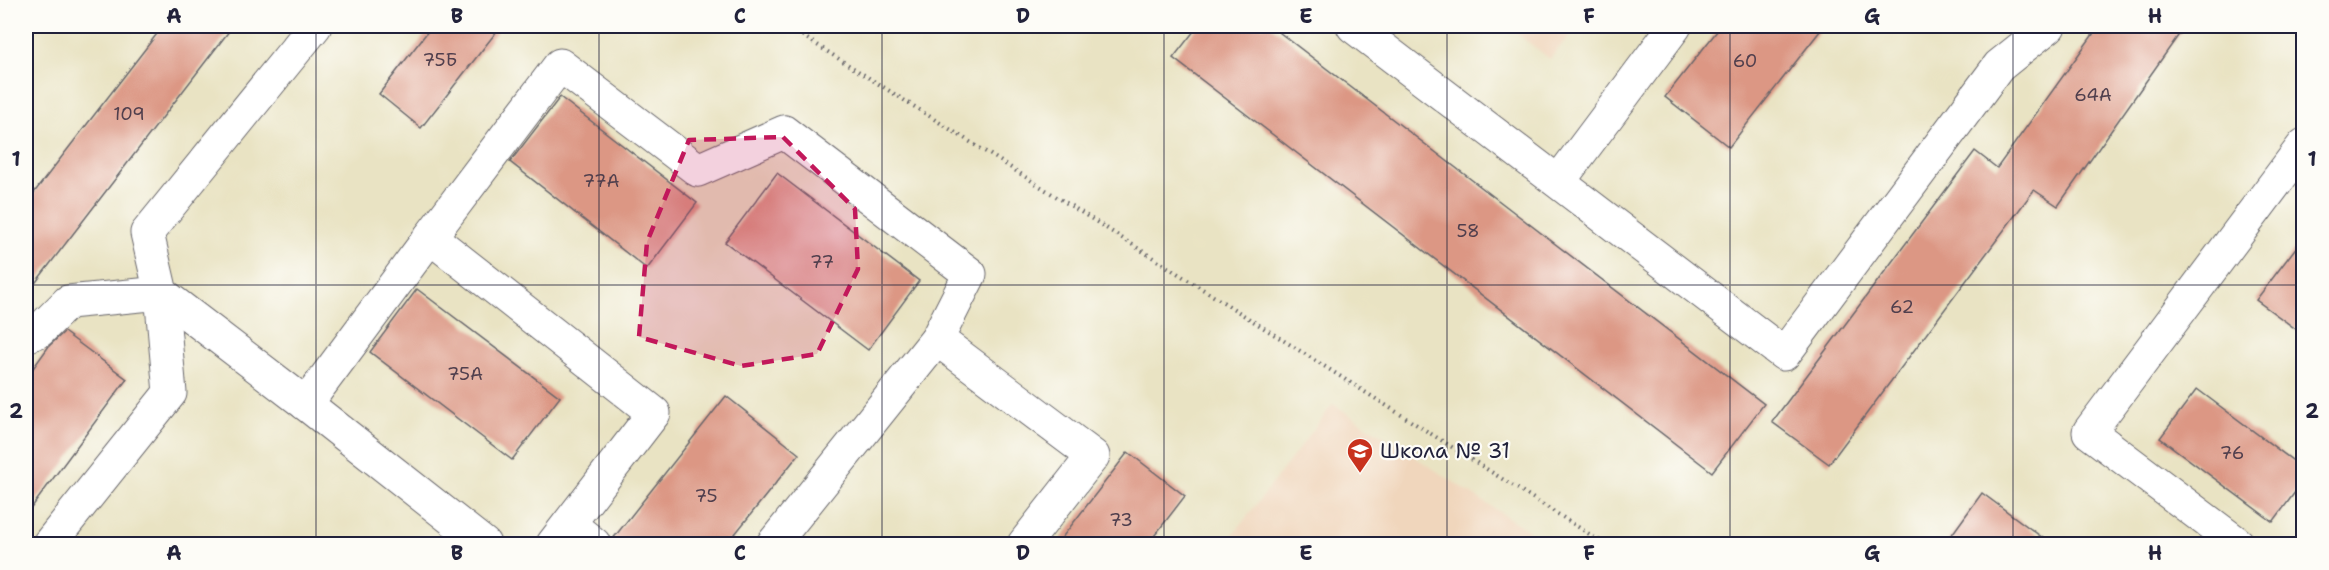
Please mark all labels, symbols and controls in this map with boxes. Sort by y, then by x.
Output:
text: A [166,3,182,29]
text: B [451,3,463,29]
text: C [734,3,746,29]
text: D [1016,3,1030,29]
text: E [1299,3,1313,29]
text: F [1583,3,1595,29]
text: G [1864,3,1880,29]
text: H [2148,3,2162,29]
house number: 75Б [423,48,457,72]
house number: 60 [1733,49,1757,73]
house number: 64А [2074,83,2112,107]
house number: 109 [113,102,145,126]
text: 1 [11,146,21,172]
text: 1 [2307,146,2317,172]
house number: 77А [582,169,620,193]
house number: 58 [1456,219,1480,243]
house number: 77 [810,250,834,274]
house number: 62 [1890,295,1914,319]
house number: 75А [447,362,483,386]
text: 2 [9,398,23,424]
text: 2 [2305,398,2319,424]
school or university icon: Школа № 31 [1345,436,1375,474]
place label: Школа № 31 [1380,437,1510,465]
house number: 76 [2220,441,2244,465]
house number: 75 [695,484,717,508]
house number: 73 [1109,508,1133,532]
text: A [166,540,182,566]
text: B [451,540,463,566]
text: C [734,540,746,566]
text: D [1016,540,1030,566]
text: E [1299,540,1313,566]
text: F [1583,540,1595,566]
text: G [1864,540,1880,566]
text: H [2148,540,2162,566]

